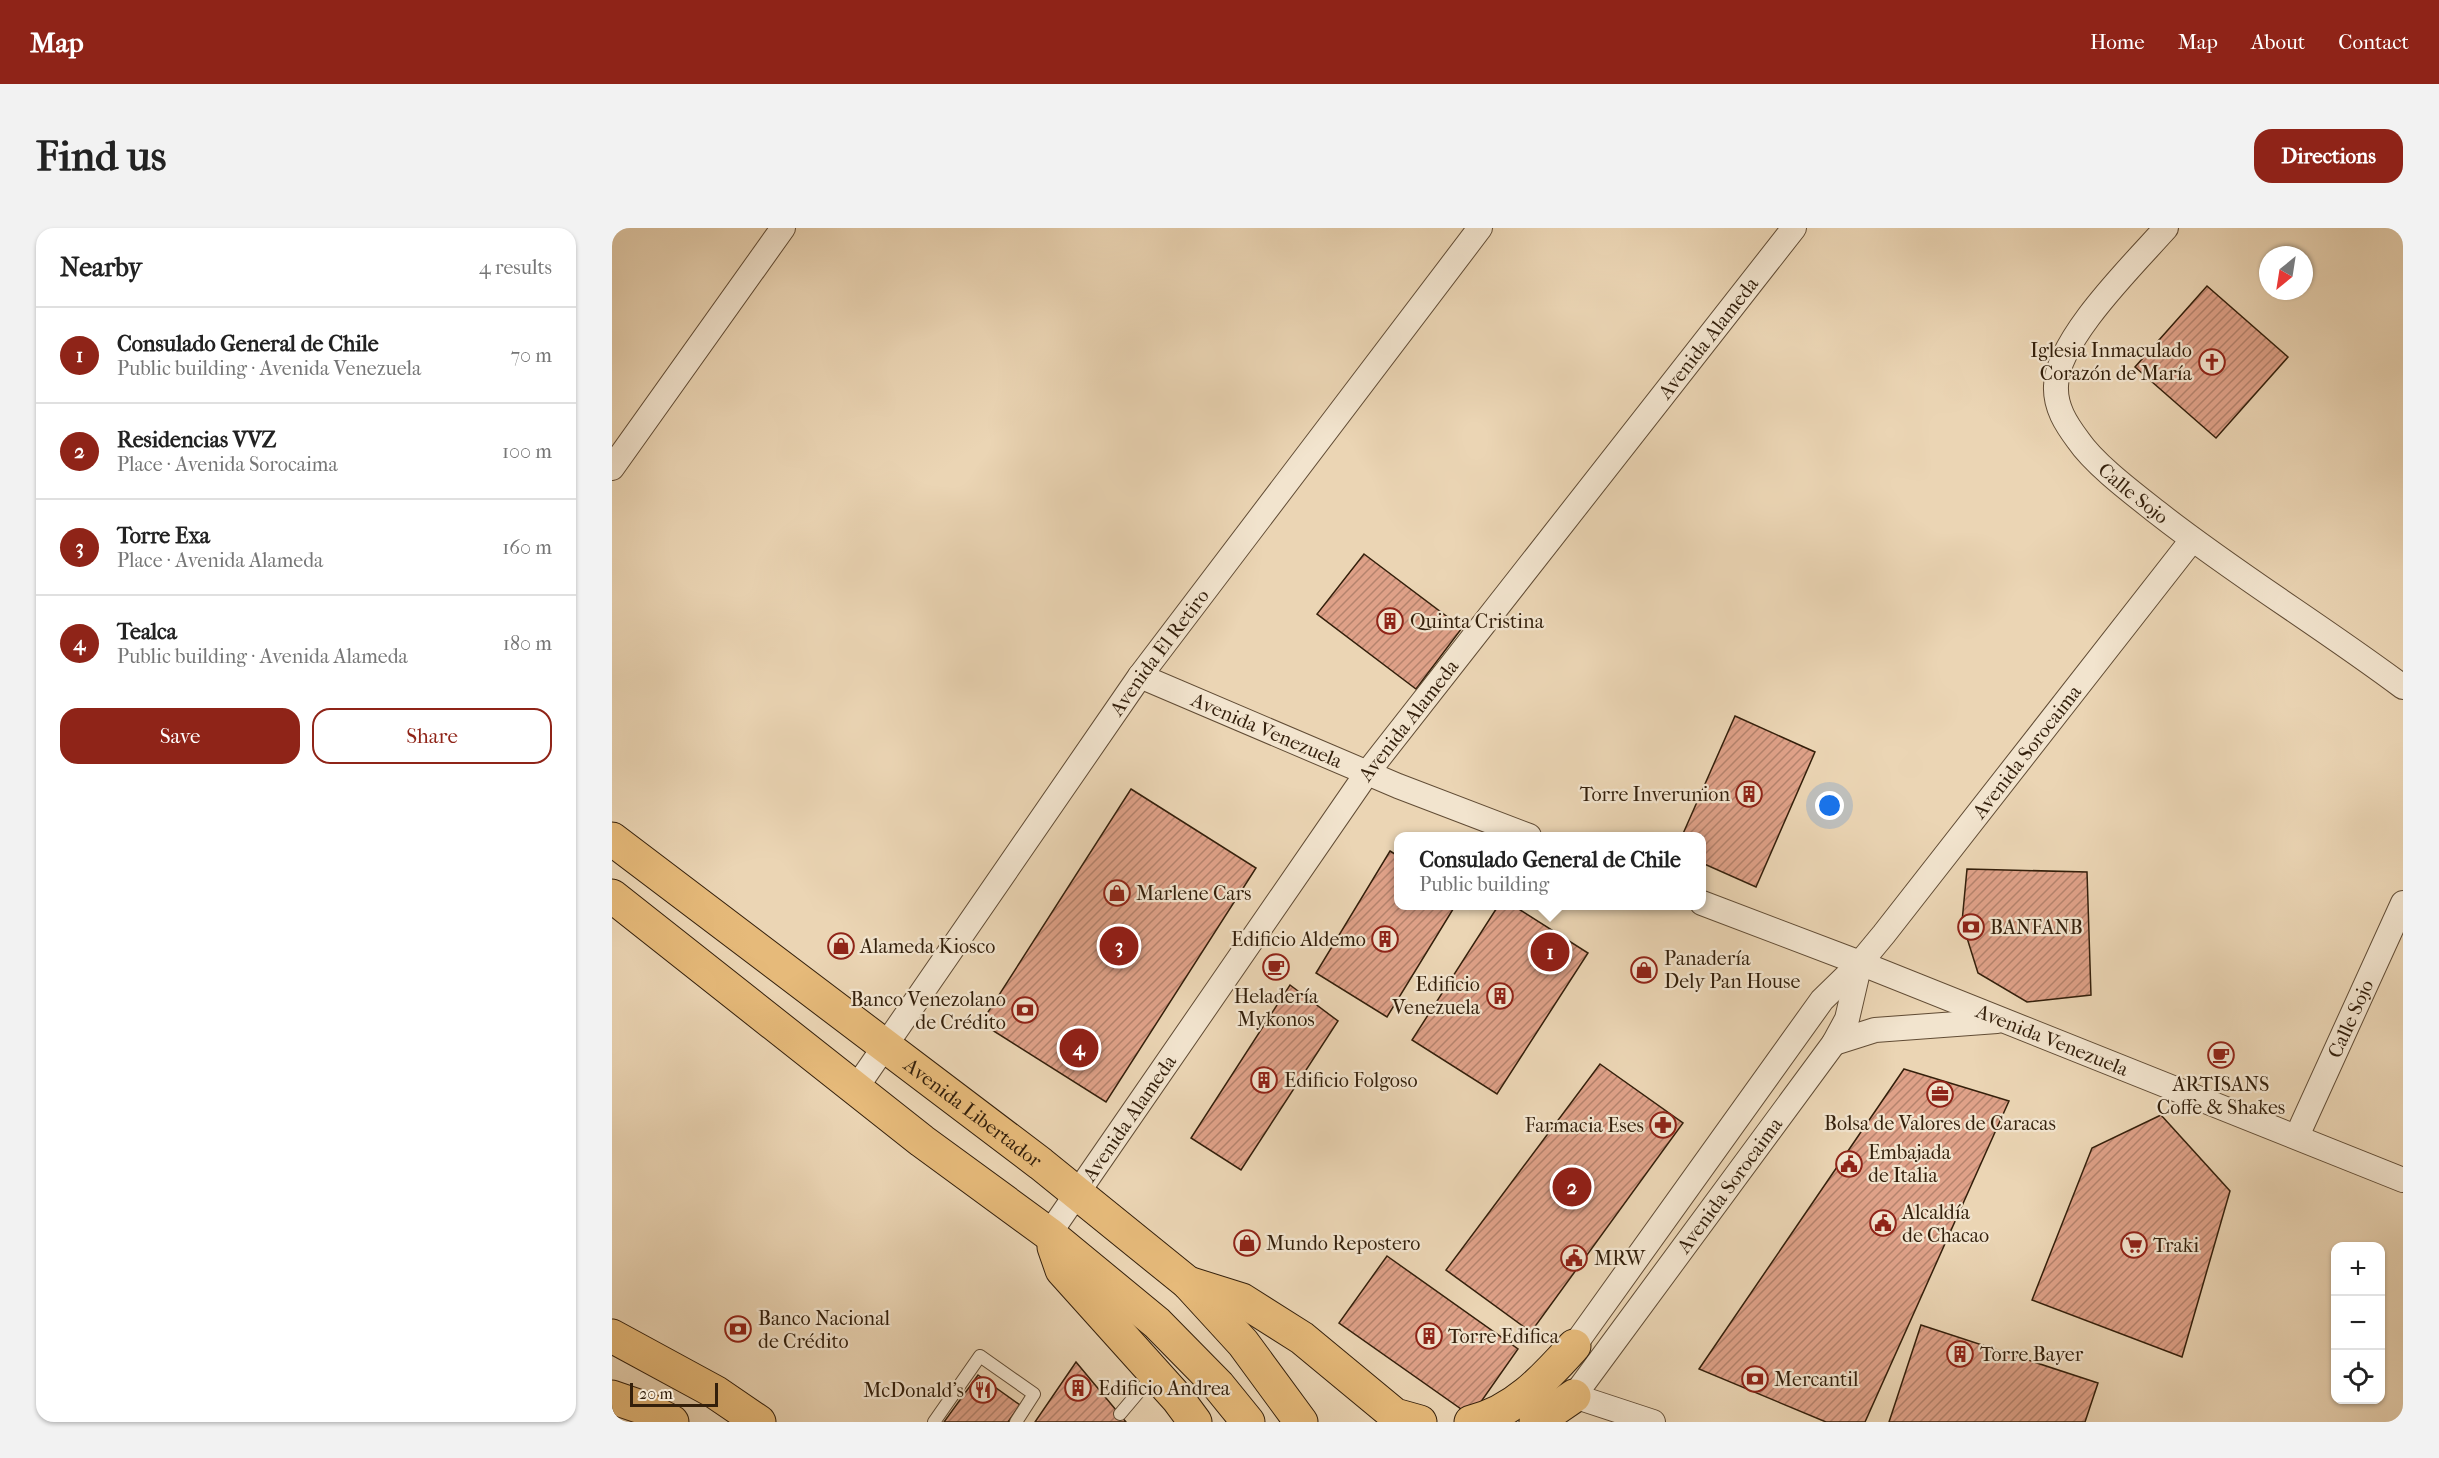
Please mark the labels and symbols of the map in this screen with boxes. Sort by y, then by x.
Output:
north arrow [2259,246,2313,300]
street label: Avenida Alameda [1653,272,1763,404]
place label: Iglesia Inmaculado Corazón de María [2030,339,2193,385]
church icon: Iglesia Inmaculado Corazón de María [2197,347,2227,377]
street label: Calle Sojo [2094,458,2173,528]
street label: Avenida El Retiro [1104,584,1214,721]
building icon: Quinta Cristina [1375,606,1405,636]
place label: Quinta Cristina [1410,610,1545,633]
street label: Avenida Alameda [1353,654,1464,786]
street label: Avenida Sorocaima [1967,680,2086,823]
street label: Avenida Venezuela [1187,687,1347,773]
building icon: Torre Inverunion [1734,779,1764,809]
place label: Torre Inverunion [1580,783,1730,806]
your location [1815,791,1844,820]
shop icon: Marlene Cars [1102,878,1132,908]
place label: Marlene Cars [1136,882,1252,905]
bank icon: BANFANB [1956,912,1986,942]
place label: BANFANB [1990,916,2083,939]
pin: 3 [1100,924,1138,968]
building icon: Edificio Aldemo [1370,924,1400,954]
place label: Edificio Aldemo [1231,928,1366,951]
pin: 1 [1530,930,1570,974]
shop icon: Alameda Kiosco [826,931,856,961]
place label: Alameda Kiosco [859,935,995,958]
place label: Panadería Dely Pan House [1664,947,1800,993]
cafe icon: Heladería Mykonos [1261,952,1291,982]
shop icon: Panadería Dely Pan House [1629,955,1659,985]
place label: Edificio Venezuela [1391,973,1481,1019]
street label: Calle Sojo [2323,976,2378,1061]
building icon: Edificio Venezuela [1485,981,1515,1011]
place label: Heladería Mykonos [1234,985,1319,1031]
place label: Banco Venezolano de Crédito [851,988,1006,1034]
bank icon: Banco Venezolano de Crédito [1010,995,1040,1025]
street label: Avenida Venezuela [1972,999,2132,1081]
pin: 4 [1060,1026,1098,1070]
cafe icon: ARTISANS Coffe & Shakes [2206,1040,2236,1070]
street label: Avenida Alameda [1077,1050,1181,1186]
street label: Avenida Libertador [899,1053,1047,1172]
building icon: Edificio Folgoso [1249,1065,1279,1095]
place label: Edificio Folgoso [1284,1069,1418,1092]
place label: ARTISANS Coffe & Shakes [2157,1073,2285,1119]
office icon: Bolsa de Valores de Caracas [1925,1079,1955,1109]
pharmacy icon: Farmacia Eses [1648,1110,1678,1140]
street label: Avenida Sorocaima [1671,1112,1787,1258]
place label: Bolsa de Valores de Caracas [1824,1112,2056,1135]
place label: Farmacia Eses [1525,1114,1644,1137]
place label: Embajada de Italia [1868,1141,1952,1187]
public building icon: Embajada de Italia [1834,1149,1864,1179]
pin: 2 [1552,1164,1592,1210]
place label: Alcaldía de Chacao [1901,1201,1989,1247]
public building icon: Alcaldía de Chacao [1868,1208,1898,1238]
shop icon: Mundo Repostero [1232,1228,1262,1258]
supermarket icon: Traki [2119,1230,2149,1260]
place label: Mundo Repostero [1266,1232,1420,1255]
place label: Traki [2153,1234,2199,1257]
public building icon: MRW [1559,1243,1589,1273]
place label: MRW [1594,1247,1647,1270]
place label: Banco Nacional de Crédito [758,1307,890,1353]
bank icon: Banco Nacional de Crédito [723,1314,753,1344]
building icon: Torre Edifica [1414,1321,1444,1351]
place label: Torre Edifica [1448,1325,1560,1348]
building icon: Torre Bayer [1945,1339,1975,1369]
place label: Torre Bayer [1980,1343,2084,1366]
bank icon: Mercantil [1740,1364,1770,1394]
place label: Mercantil [1774,1368,1859,1391]
building icon: Edificio Andrea [1063,1373,1093,1403]
restaurant icon: McDonald's [968,1375,998,1405]
place label: Edificio Andrea [1098,1377,1231,1400]
place label: McDonald's [863,1379,964,1402]
scale bar [630,1380,718,1408]

